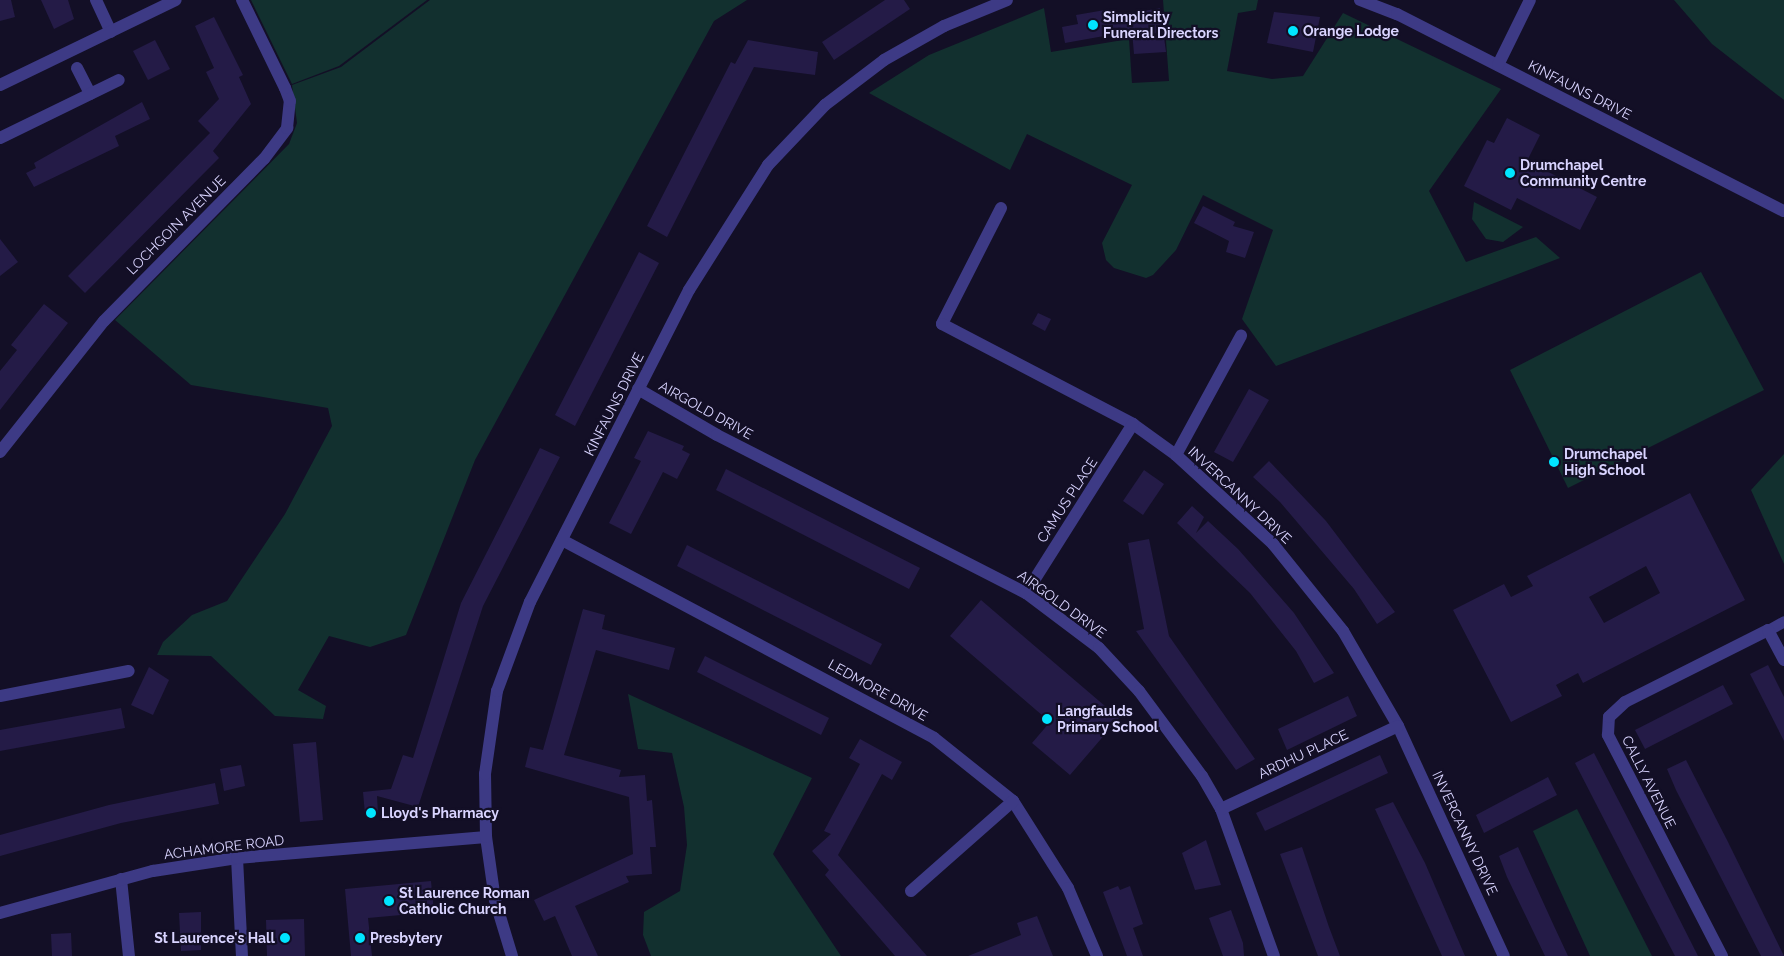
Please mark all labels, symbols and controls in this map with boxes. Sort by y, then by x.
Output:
place label: Simplicity Funeral Directors [1103,9,1219,41]
marker: Simplicity Funeral Directors [1087,19,1099,31]
place label: Orange Lodge [1303,23,1399,39]
marker: Orange Lodge [1287,25,1299,37]
street label: KINFAUNS DRIVE [1525,57,1635,123]
place label: Drumchapel Community Centre [1520,157,1647,190]
marker: Drumchapel Community Centre [1504,167,1516,179]
street label: LOCHGOIN AVENUE [123,172,229,278]
street label: KINFAUNS DRIVE [581,349,647,459]
street label: AIRGOLD DRIVE [656,377,756,443]
street label: INVERCANNY DRIVE [1185,443,1295,547]
place label: Drumchapel High School [1564,446,1647,478]
street label: CAMUS PLACE [1033,454,1101,546]
marker: Drumchapel High School [1548,456,1560,468]
street label: AIRGOLD DRIVE [1015,566,1109,642]
street label: LEDMORE DRIVE [825,656,931,724]
place label: Langfaulds Primary School [1057,703,1159,736]
marker: Langfaulds Primary School [1041,713,1053,725]
street label: ARDHU PLACE [1255,726,1351,782]
street label: CALLY AVENUE [1618,732,1680,832]
street label: INVERCANNY DRIVE [1429,768,1501,898]
place label: Lloyd's Pharmacy [381,805,499,821]
marker: Lloyd's Pharmacy [365,807,377,819]
street label: ACHAMORE ROAD [163,831,285,863]
place label: St Laurence Roman Catholic Church [399,885,530,918]
marker: St Laurence Roman Catholic Church [383,895,395,907]
place label: St Laurence's Hall [154,930,275,946]
place label: Presbytery [370,930,442,946]
marker: St Laurence's Hall [279,932,291,944]
marker: Presbytery [354,932,366,944]

